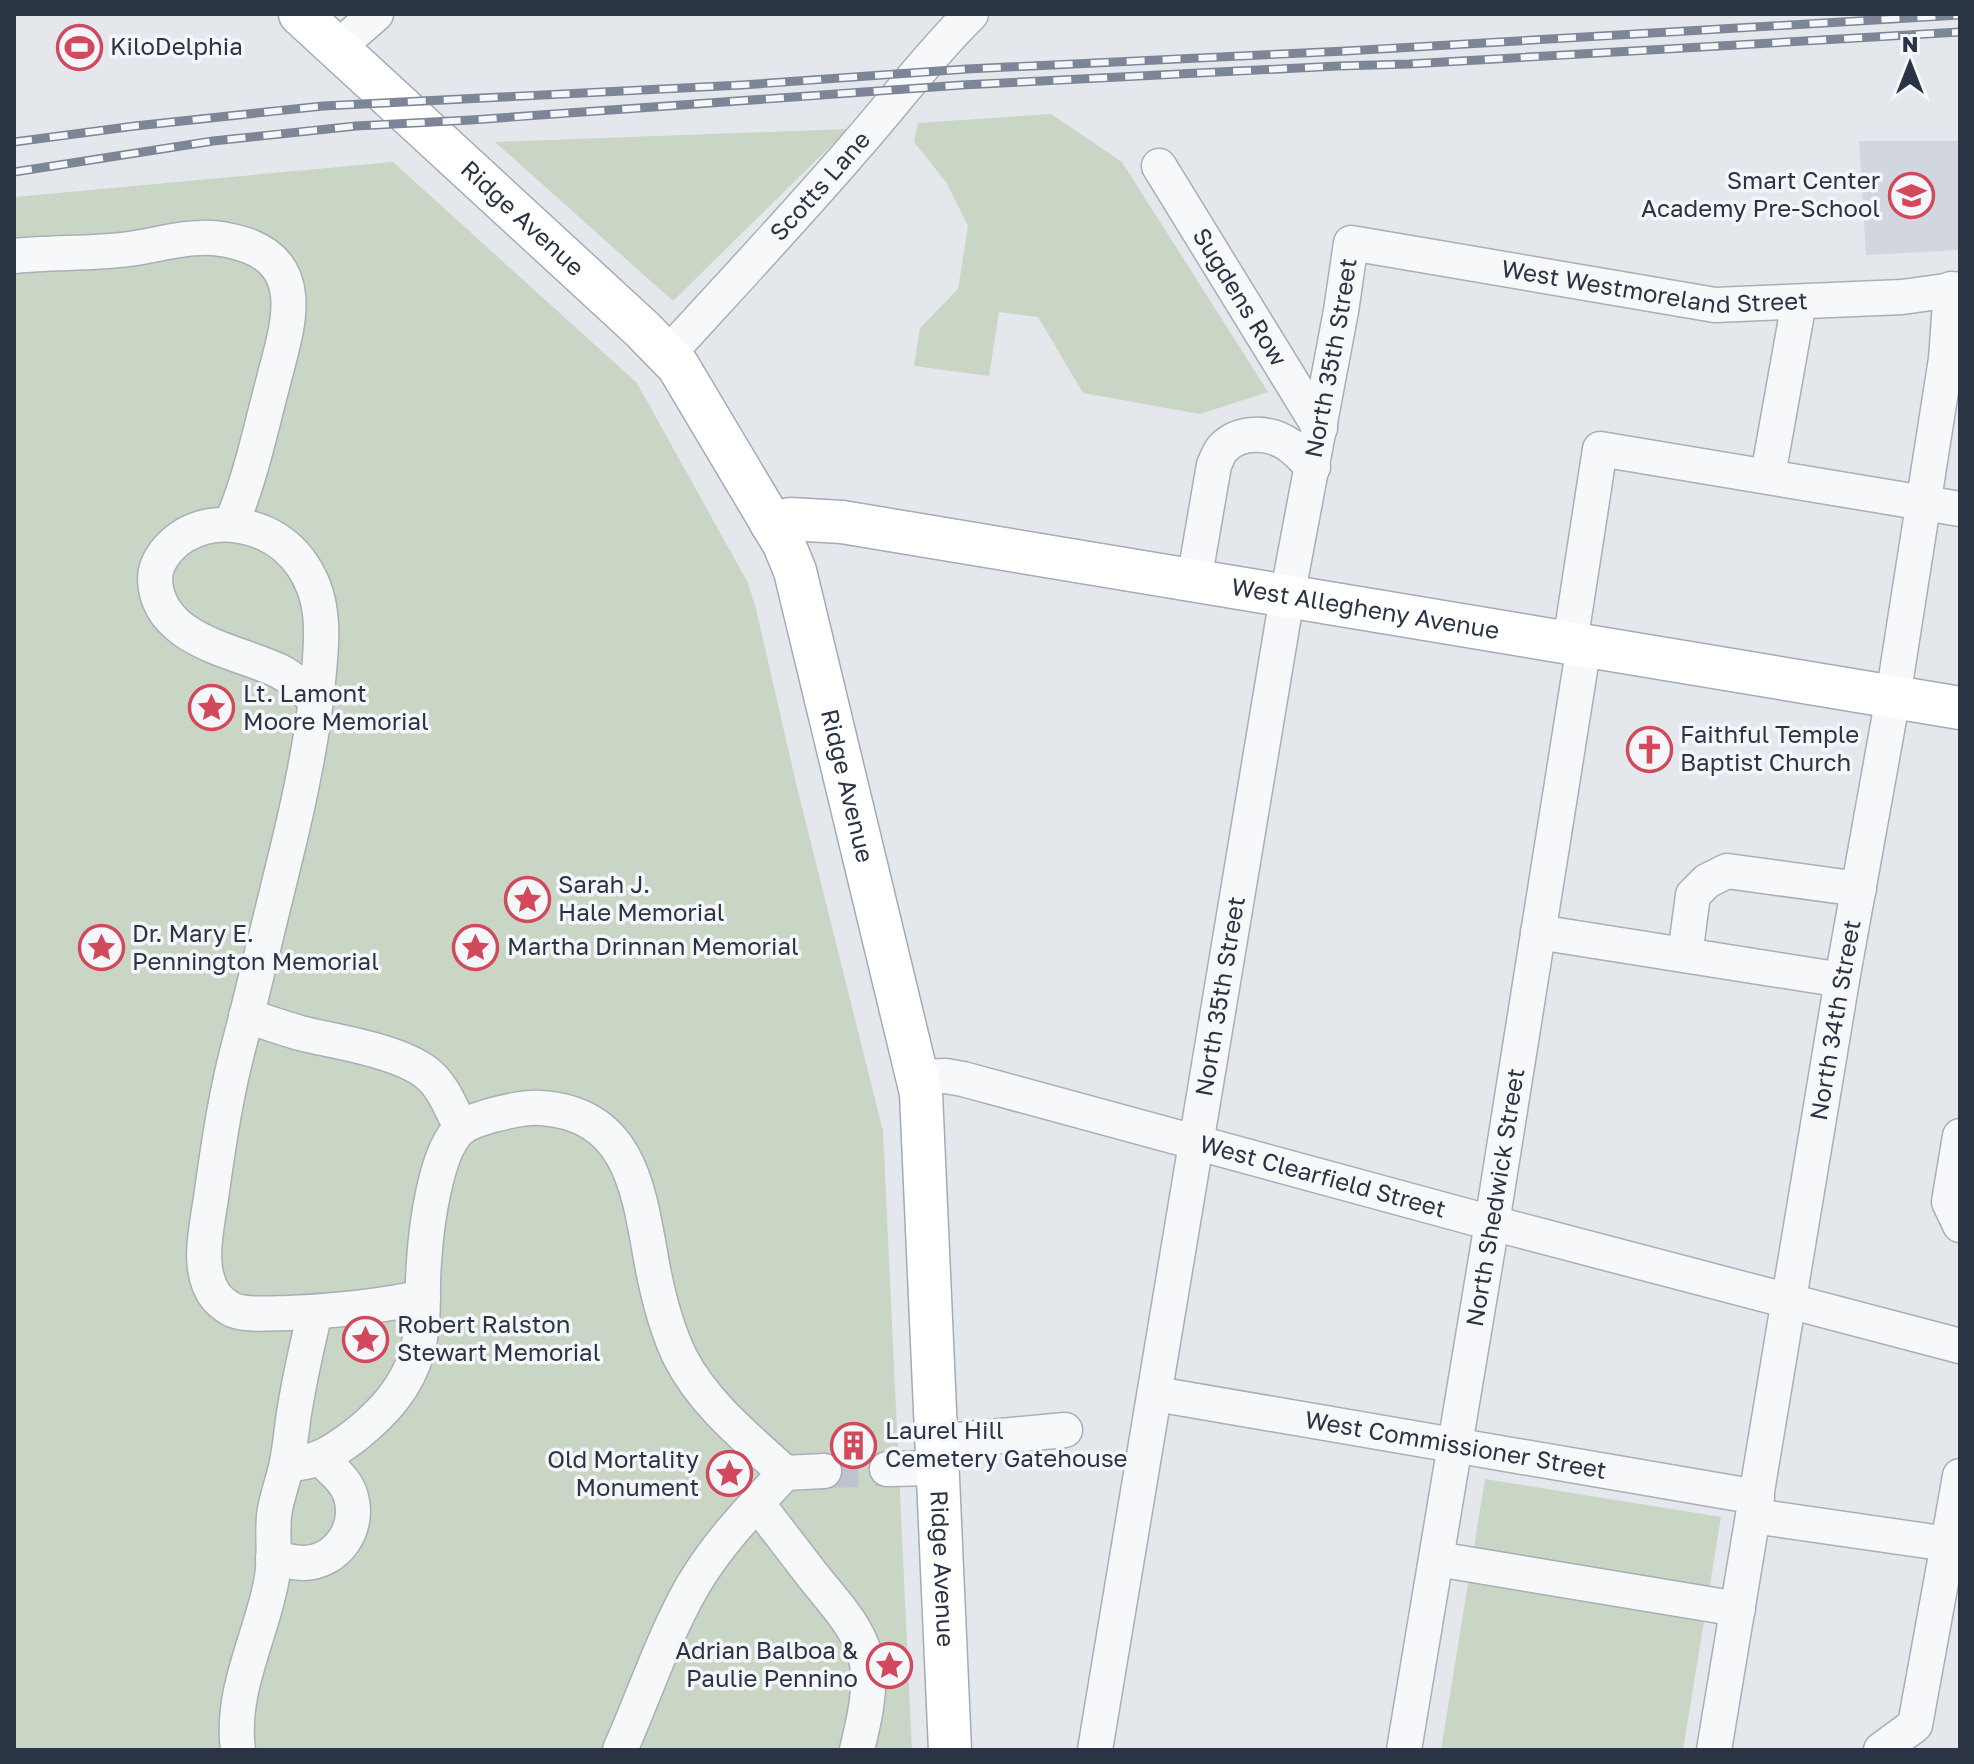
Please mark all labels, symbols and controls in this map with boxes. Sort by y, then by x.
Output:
sports icon: KiloDelphia [55,23,103,71]
north arrow [1870,24,1950,104]
text: N [1902,30,1918,57]
place label: KiloDelphia [110,31,243,60]
street label: Scotts Lane [763,124,875,246]
street label: Ridge Avenue [456,154,591,281]
place label: Smart Center Academy Pre-School [1641,165,1880,222]
school or university icon: Smart Center Academy Pre-School [1887,171,1935,219]
street label: Sugdens Row [1188,222,1294,371]
street label: West Westmoreland Street [1499,253,1808,318]
street label: North 35th Street [1298,256,1362,460]
street label: West Allegheny Avenue [1230,571,1502,644]
place label: Lt. Lamont Moore Memorial [243,678,429,735]
place icon: Lt. Lamont Moore Memorial [188,684,236,732]
street label: Ridge Avenue [816,706,881,865]
place label: Faithful Temple Baptist Church [1680,719,1859,776]
church icon: Faithful Temple Baptist Church [1625,725,1673,773]
place label: Sarah J. Hale Memorial [558,869,724,926]
place icon: Sarah J. Hale Memorial [503,875,551,923]
street label: North 35th Street [1188,894,1250,1098]
street label: North 34th Street [1803,917,1866,1122]
place label: Dr. Mary E. Pennington Memorial [132,918,379,975]
place icon: Martha Drinnan Memorial [452,923,500,971]
place icon: Dr. Mary E. Pennington Memorial [77,924,125,972]
place label: Martha Drinnan Memorial [507,931,799,960]
street label: North Shedwick Street [1459,1066,1529,1329]
street label: West Clearfield Street [1197,1128,1449,1223]
place label: Robert Ralston Stewart Memorial [397,1309,600,1366]
place icon: Robert Ralston Stewart Memorial [342,1315,390,1363]
street label: West Commissioner Street [1303,1404,1609,1484]
place label: Laurel Hill Cemetery Gatehouse [885,1415,1128,1472]
building icon: Laurel Hill Cemetery Gatehouse [830,1421,878,1469]
place label: Old Mortality Monument [547,1444,699,1501]
place icon: Old Mortality Monument [706,1450,754,1498]
street label: Ridge Avenue [926,1490,961,1648]
place label: Adrian Balboa & Paulie Pennino [675,1635,858,1692]
place icon: Adrian Balboa & Paulie Pennino [865,1641,913,1689]

